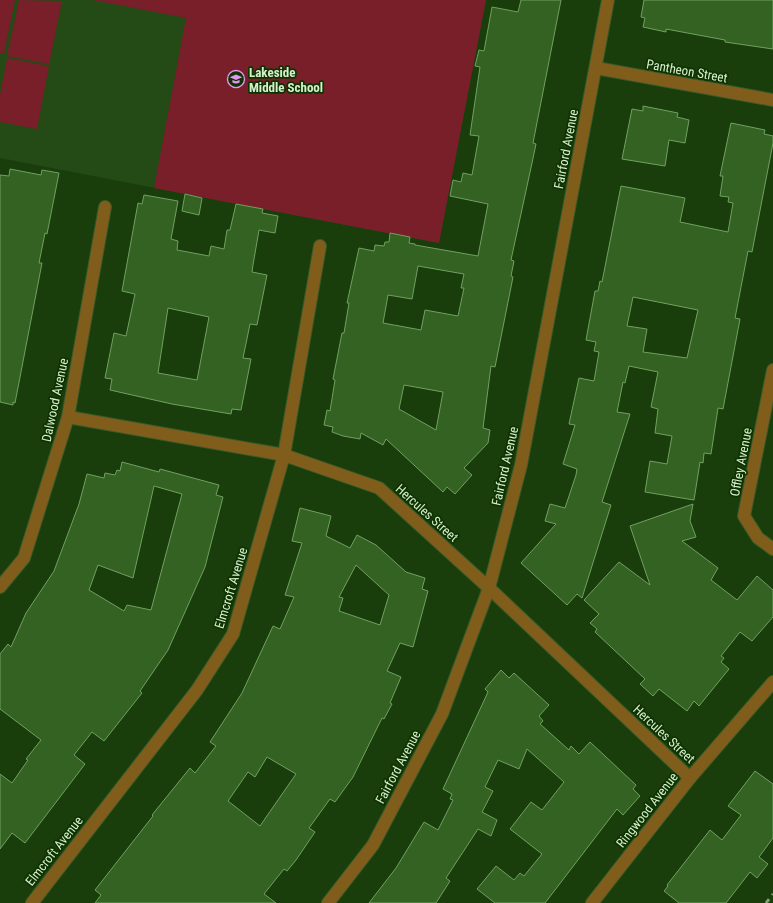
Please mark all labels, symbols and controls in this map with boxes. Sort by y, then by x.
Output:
street label: Pantheon Street [645,56,729,86]
place label: Lakeside Middle School [249,65,323,95]
school or university icon: Lakeside Middle School [226,69,246,89]
street label: Fairford Avenue [551,108,581,190]
street label: Dalwood Avenue [39,357,71,443]
street label: Fairford Avenue [489,425,521,507]
street label: Offley Avenue [727,427,755,497]
street label: Hercules Street [393,481,461,545]
street label: Elmcroft Avenue [212,546,250,630]
street label: Hercules Street [630,702,698,766]
street label: Fairford Avenue [372,728,424,806]
street label: Ringwood Avenue [613,770,681,850]
street label: Elmcroft Avenue [22,813,86,889]

